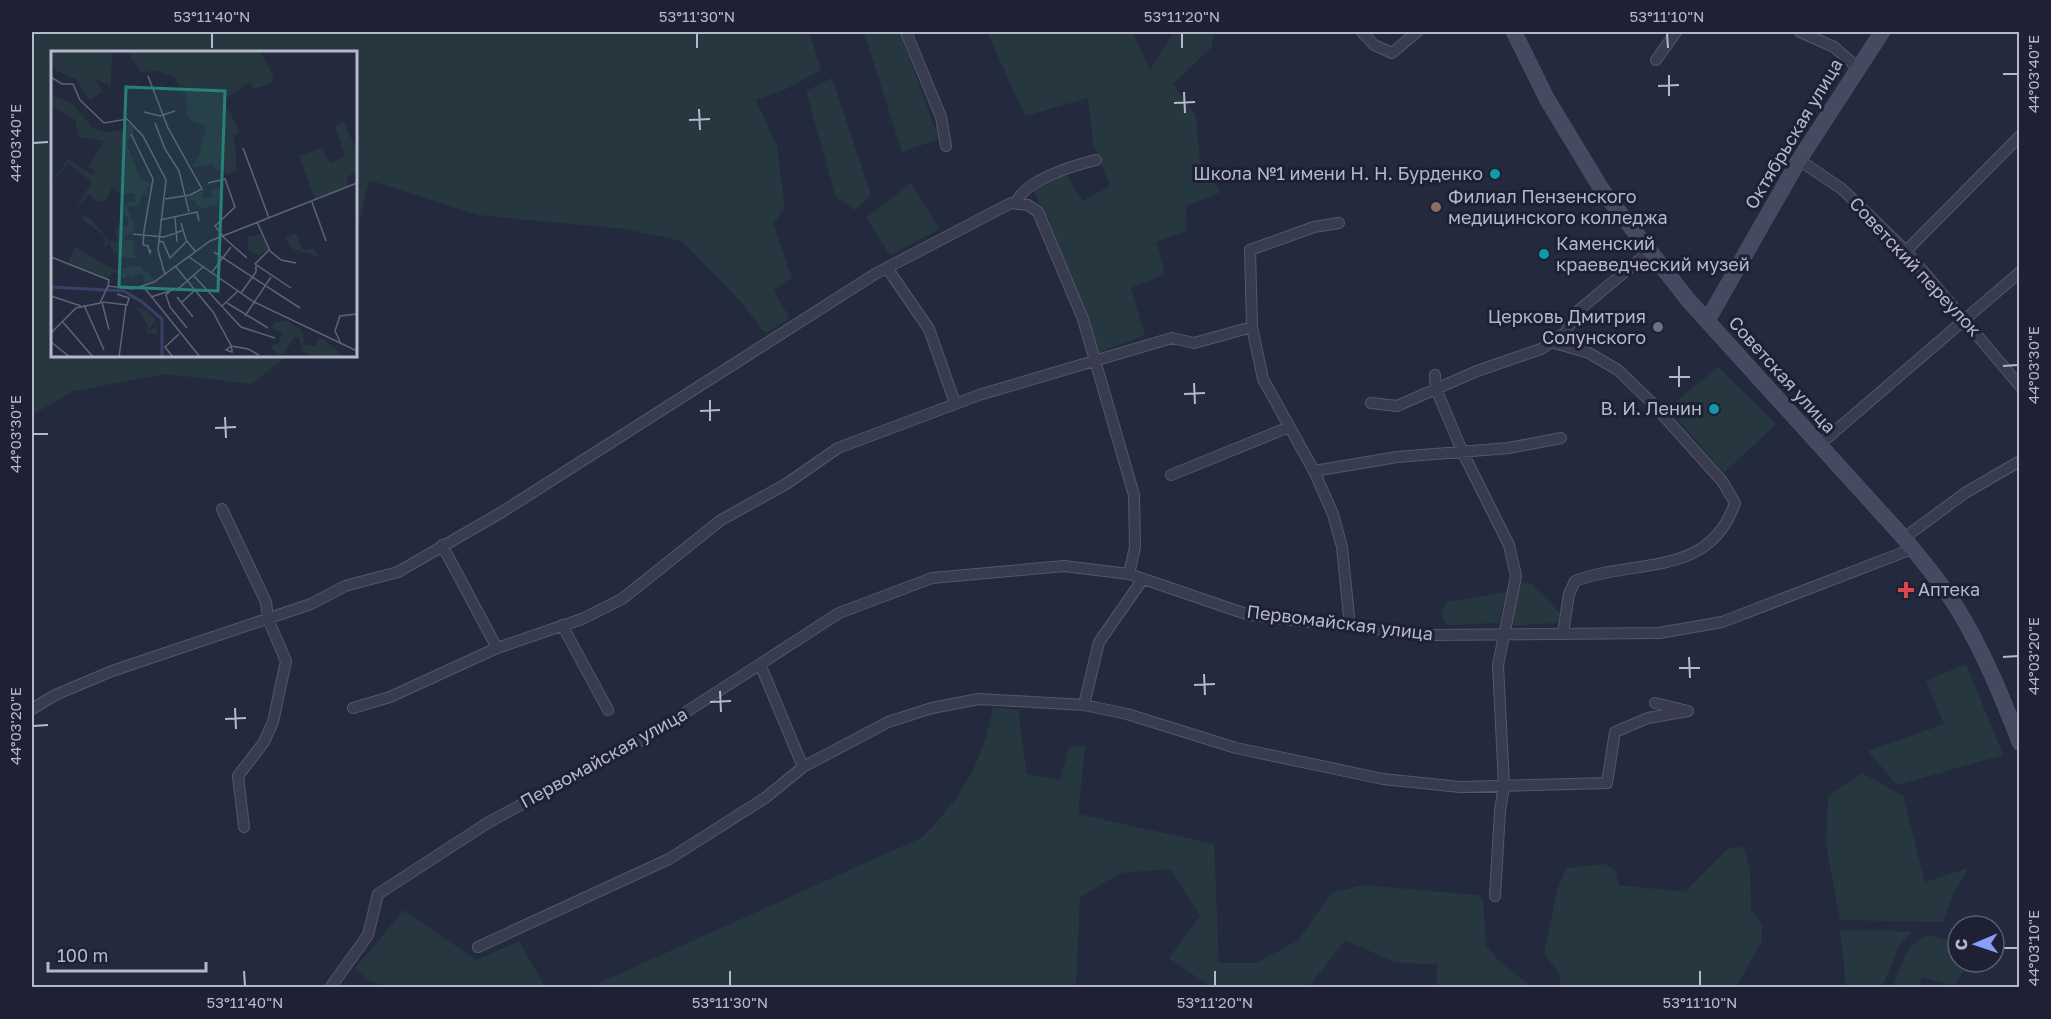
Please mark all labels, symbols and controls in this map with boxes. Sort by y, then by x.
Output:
text: 53°11'40"N [174,7,250,25]
text: 53°11'30"N [659,7,735,25]
text: 53°11'20"N [1144,7,1220,25]
text: 53°11'10"N [1629,7,1705,25]
text: 44°03'40"E [2024,35,2042,113]
inset map [51,51,357,357]
street label: Октябрьская улица [1740,54,1847,213]
text: 44°03'40"E [6,104,24,182]
place label: Школа №1 имени Н. Н. Бурденко [1193,162,1483,184]
marker: Школа №1 имени Н. Н. Бурденко [1488,167,1502,181]
place label: Филиал Пензенского медицинского колледжа [1448,185,1668,228]
street label: Советский переулок [1845,192,1986,341]
marker: Филиал Пензенского медицинского колледжа [1429,200,1443,214]
place label: Каменский краеведческий музей [1556,232,1750,275]
marker: Каменский краеведческий музей [1537,247,1551,261]
place label: Церковь Дмитрия Солунского [1488,305,1646,348]
street label: Советская улица [1724,311,1841,437]
marker: Церковь Дмитрия Солунского [1651,320,1665,334]
text: 44°03'30"E [2024,326,2042,404]
text: 44°03'30"E [6,395,24,473]
place label: В. И. Ленин [1600,397,1702,419]
marker: В. И. Ленин [1707,402,1721,416]
place label: Аптека [1918,578,1980,600]
marker: Аптека [1899,583,1913,597]
street label: Первомайская улица [1246,600,1435,644]
text: 44°03'20"E [2024,617,2042,695]
text: 44°03'20"E [6,687,24,765]
street label: Первомайская улица [516,702,691,812]
text: 44°03'10"E [2024,910,2042,986]
north arrow [1946,914,2006,974]
scale bar [48,935,206,973]
text: С [1951,938,1971,951]
text: 100 m [57,944,108,966]
text: 53°11'40"N [207,993,283,1011]
text: 53°11'30"N [692,993,768,1011]
text: 53°11'20"N [1177,993,1253,1011]
text: 53°11'10"N [1662,993,1738,1011]

